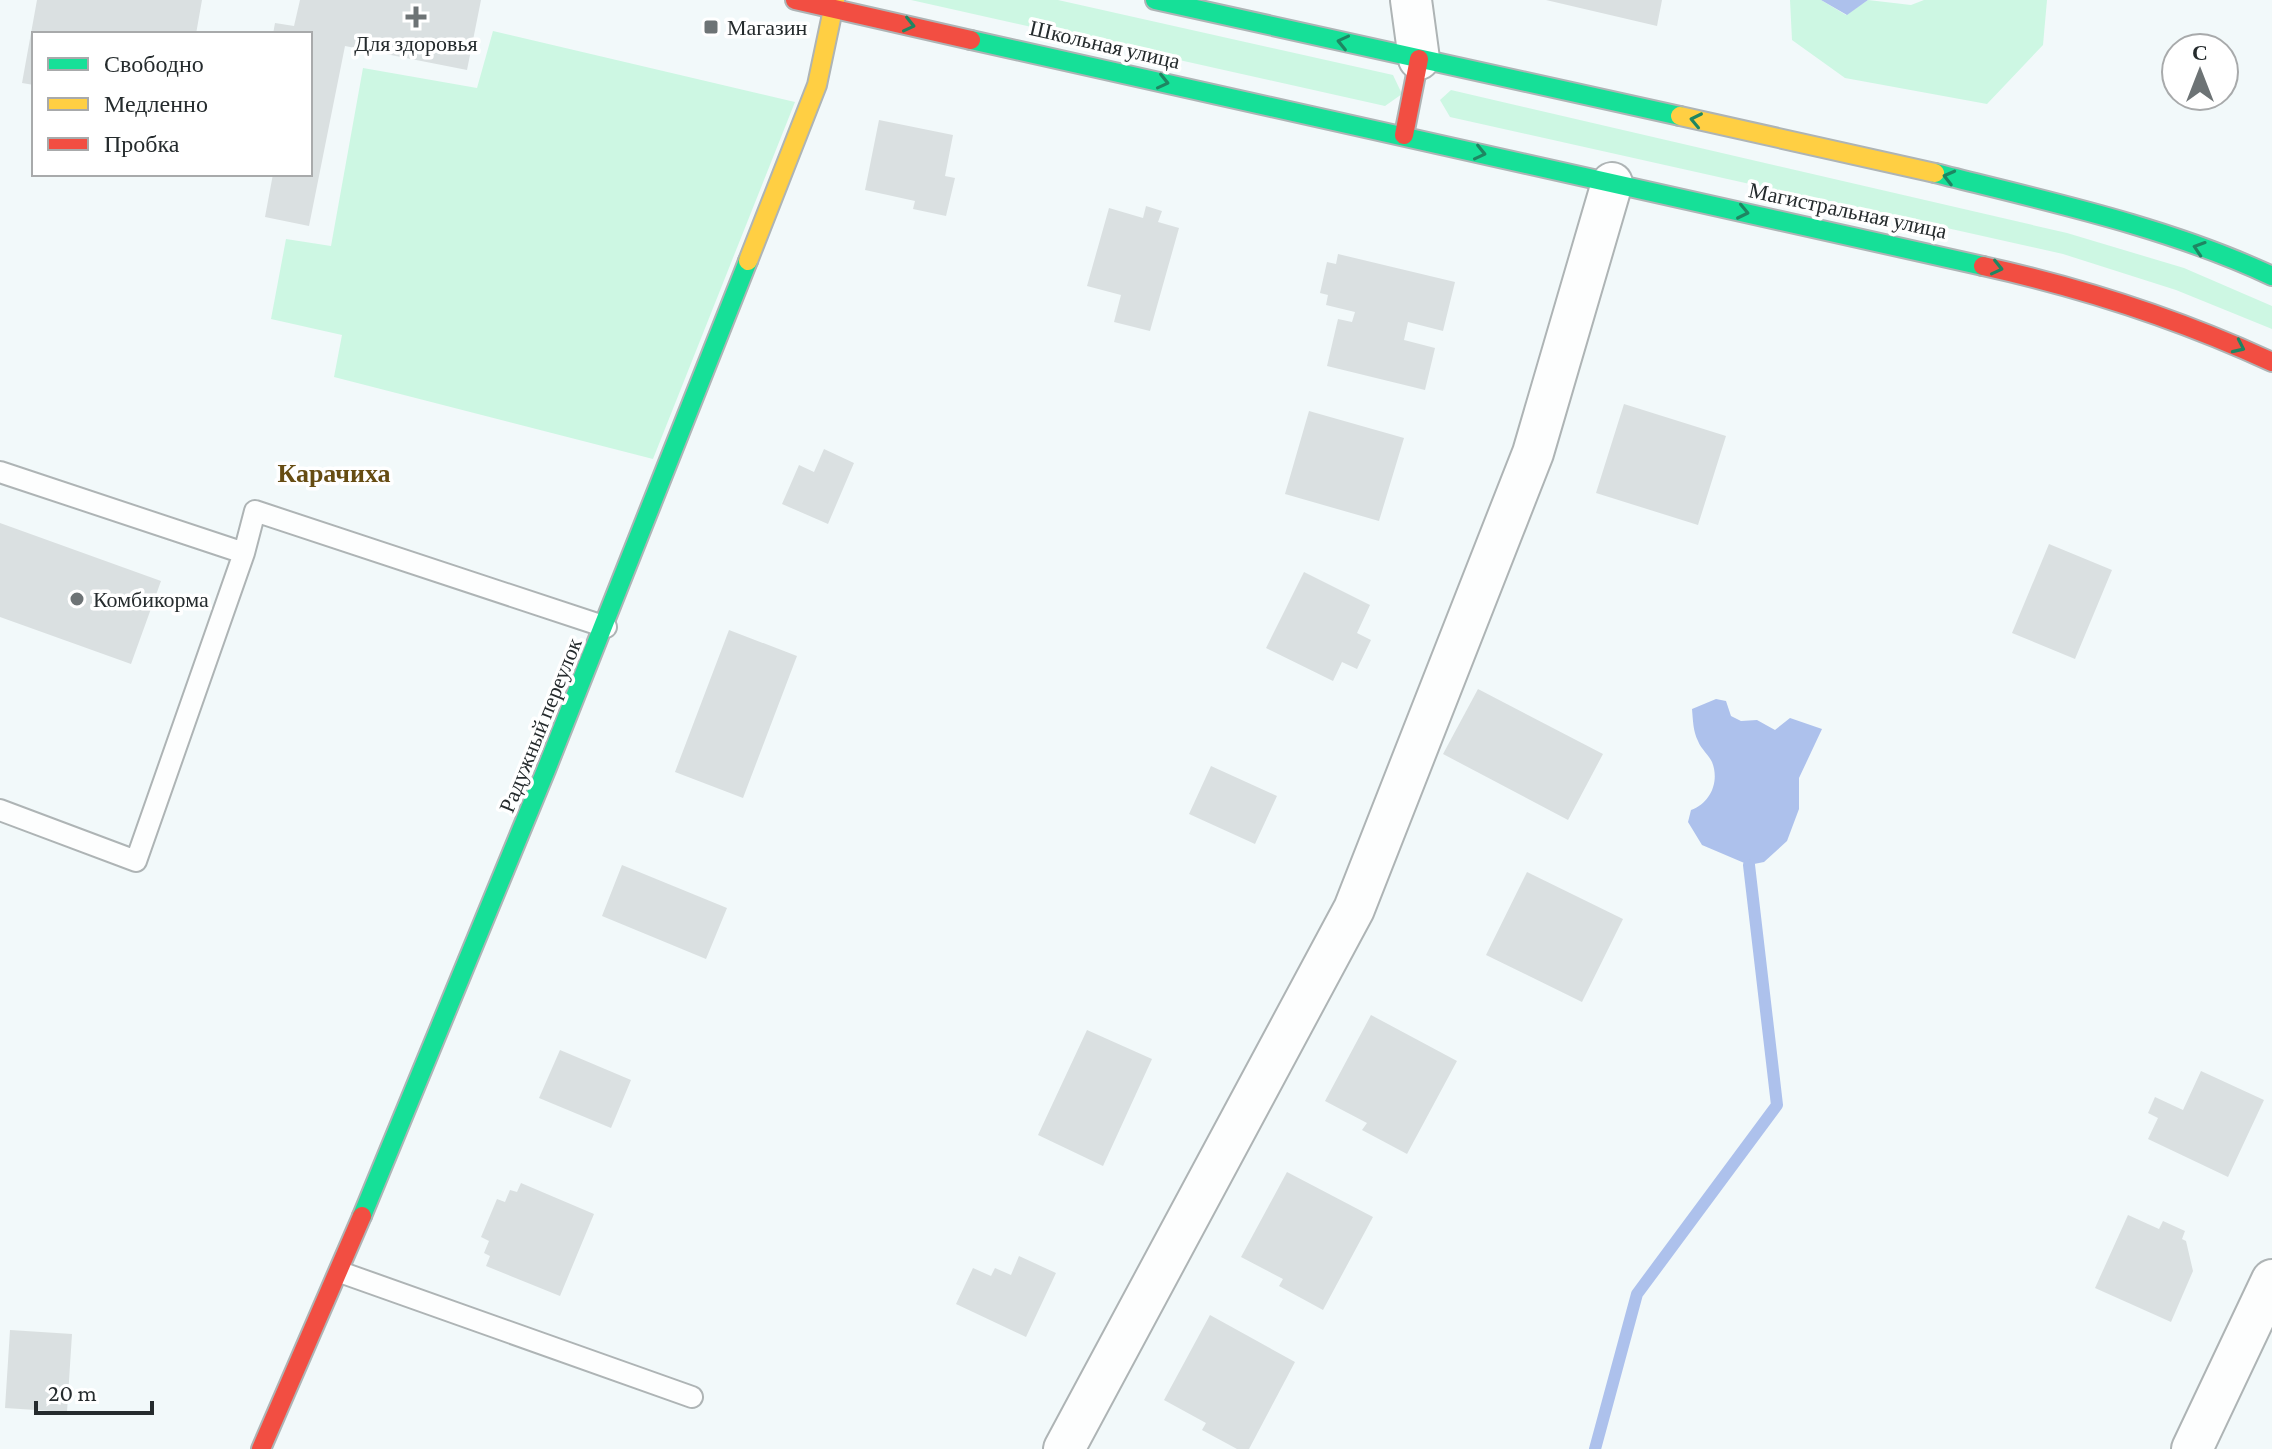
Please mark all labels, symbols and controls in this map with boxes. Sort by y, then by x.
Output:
marker: Для здоровья [407,8,425,26]
place label: Магазин [727,15,808,40]
street label: Школьная улица [1027,15,1183,74]
one-way arrow [902,16,916,33]
marker: Магазин [702,18,720,36]
place label: Для здоровья [354,31,478,56]
legend [32,32,312,176]
north arrow [2160,32,2240,112]
one-way arrow [1337,34,1350,51]
text: С [2192,40,2208,65]
text: Свободно [104,50,204,77]
one-way arrow [1156,73,1169,90]
text: Медленно [104,90,208,117]
one-way arrow [1689,112,1703,129]
text: Пробка [104,130,180,157]
one-way arrow [1473,144,1486,161]
one-way arrow [1943,169,1957,186]
street label: Магистральная улица [1747,177,1949,244]
one-way arrow [1736,203,1750,220]
one-way arrow [2193,242,2207,258]
one-way arrow [1990,259,2004,276]
one-way arrow [2230,337,2245,353]
district label: Карачиха [277,459,391,488]
place label: Комбикорма [93,587,209,612]
marker: Комбикорма [68,590,86,608]
street label: Радужный переулок [494,634,587,816]
scale bar [36,1365,152,1415]
text: 20 m [48,1379,97,1406]

